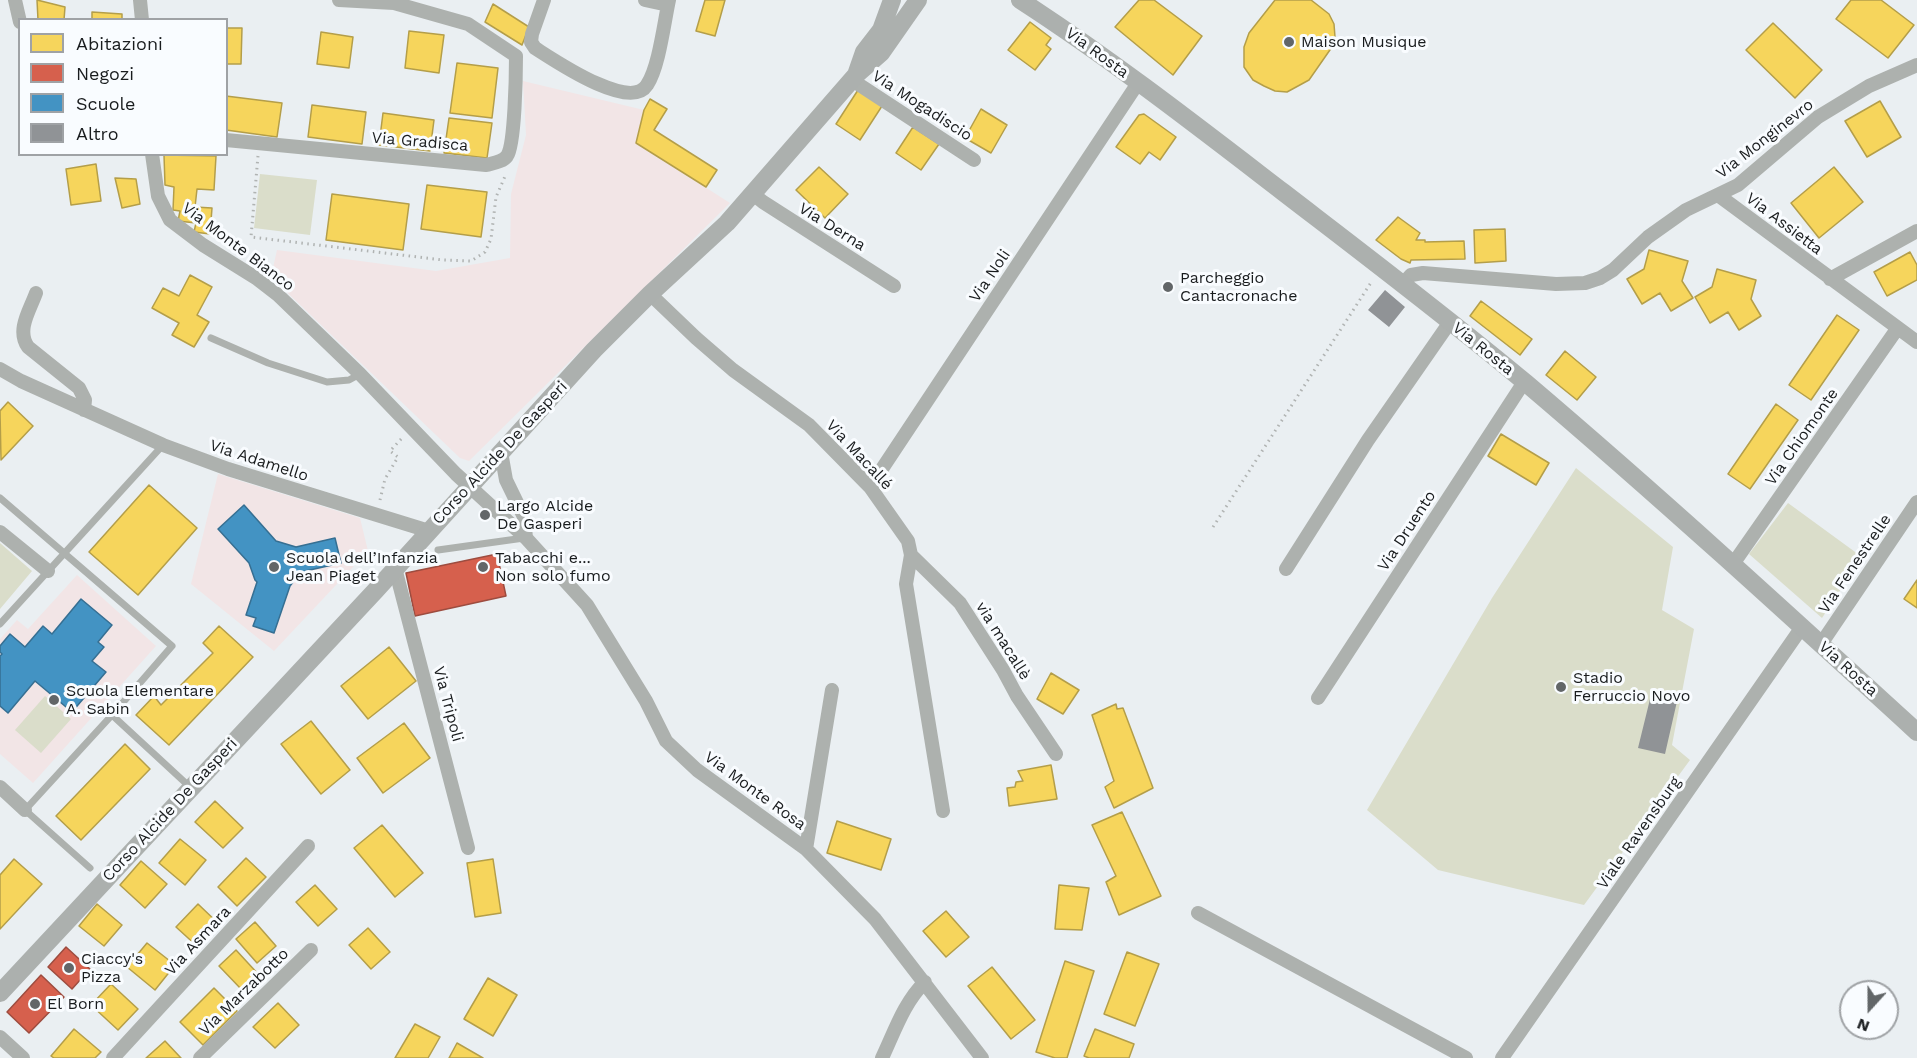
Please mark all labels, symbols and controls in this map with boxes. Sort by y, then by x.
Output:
legend [18,18,228,156]
street label: Via Rosta [1062,24,1132,82]
place label: Maison Musique [1301,32,1427,52]
text: Abitazioni [76,33,163,54]
marker: Maison Musique [1282,35,1296,49]
text: Negozi [76,63,134,84]
street label: Via Mogadiscio [868,67,976,145]
text: Scuole [76,93,135,114]
street label: Via Monginevro [1713,95,1817,183]
text: Altro [76,123,118,144]
street label: Via Gradisca [371,128,469,156]
street label: Via Assietta [1742,189,1826,259]
street label: Via Monte Bianco [178,199,298,295]
street label: Via Derna [795,199,869,255]
street label: Via Noli [965,246,1015,306]
place label: Parcheggio Cantacronache [1180,268,1297,306]
marker: Parcheggio Cantacronache [1161,280,1175,294]
street label: Via Rosta [1448,318,1518,380]
street label: Corso Alcide De Gasperi [429,377,571,529]
street label: Via Chiomonte [1761,385,1843,489]
street label: Via Macallé [822,416,896,494]
street label: Via Adamello [207,436,311,486]
street label: Via Druento [1374,487,1440,575]
place label: Largo Alcide De Gasperi [497,496,593,534]
marker: Largo Alcide De Gasperi [478,508,492,522]
street label: Via Fenestrelle [1815,511,1895,617]
place label: Scuola dell’Infanzia Jean Piaget [286,548,438,586]
place label: Tabacchi e... Non solo fumo [495,548,611,586]
marker: Scuola dell’Infanzia Jean Piaget [267,560,281,574]
marker: Tabacchi e... Non solo fumo [476,560,490,574]
street label: via macallè [971,598,1035,684]
street label: Via Rosta [1814,637,1882,701]
street label: Via Tripoli [429,664,467,744]
place label: Stadio Ferruccio Novo [1573,668,1690,706]
marker: Stadio Ferruccio Novo [1554,680,1568,694]
place label: Scuola Elementare A. Sabin [66,681,214,719]
marker: Scuola Elementare A. Sabin [47,693,61,707]
street label: Corso Alcide De Gasperi [99,734,241,886]
street label: Via Monte Rosa [700,748,810,834]
street label: Viale Ravensburg [1593,773,1685,893]
street label: Via Asmara [161,902,235,980]
street label: Via Marzabotto [195,944,293,1040]
place label: Ciaccy's Pizza [81,949,143,987]
marker: Ciaccy's Pizza [62,961,76,975]
north arrow [1839,980,1899,1040]
place label: El Born [47,994,104,1014]
marker: El Born [28,997,42,1011]
text: N [1854,1014,1872,1036]

